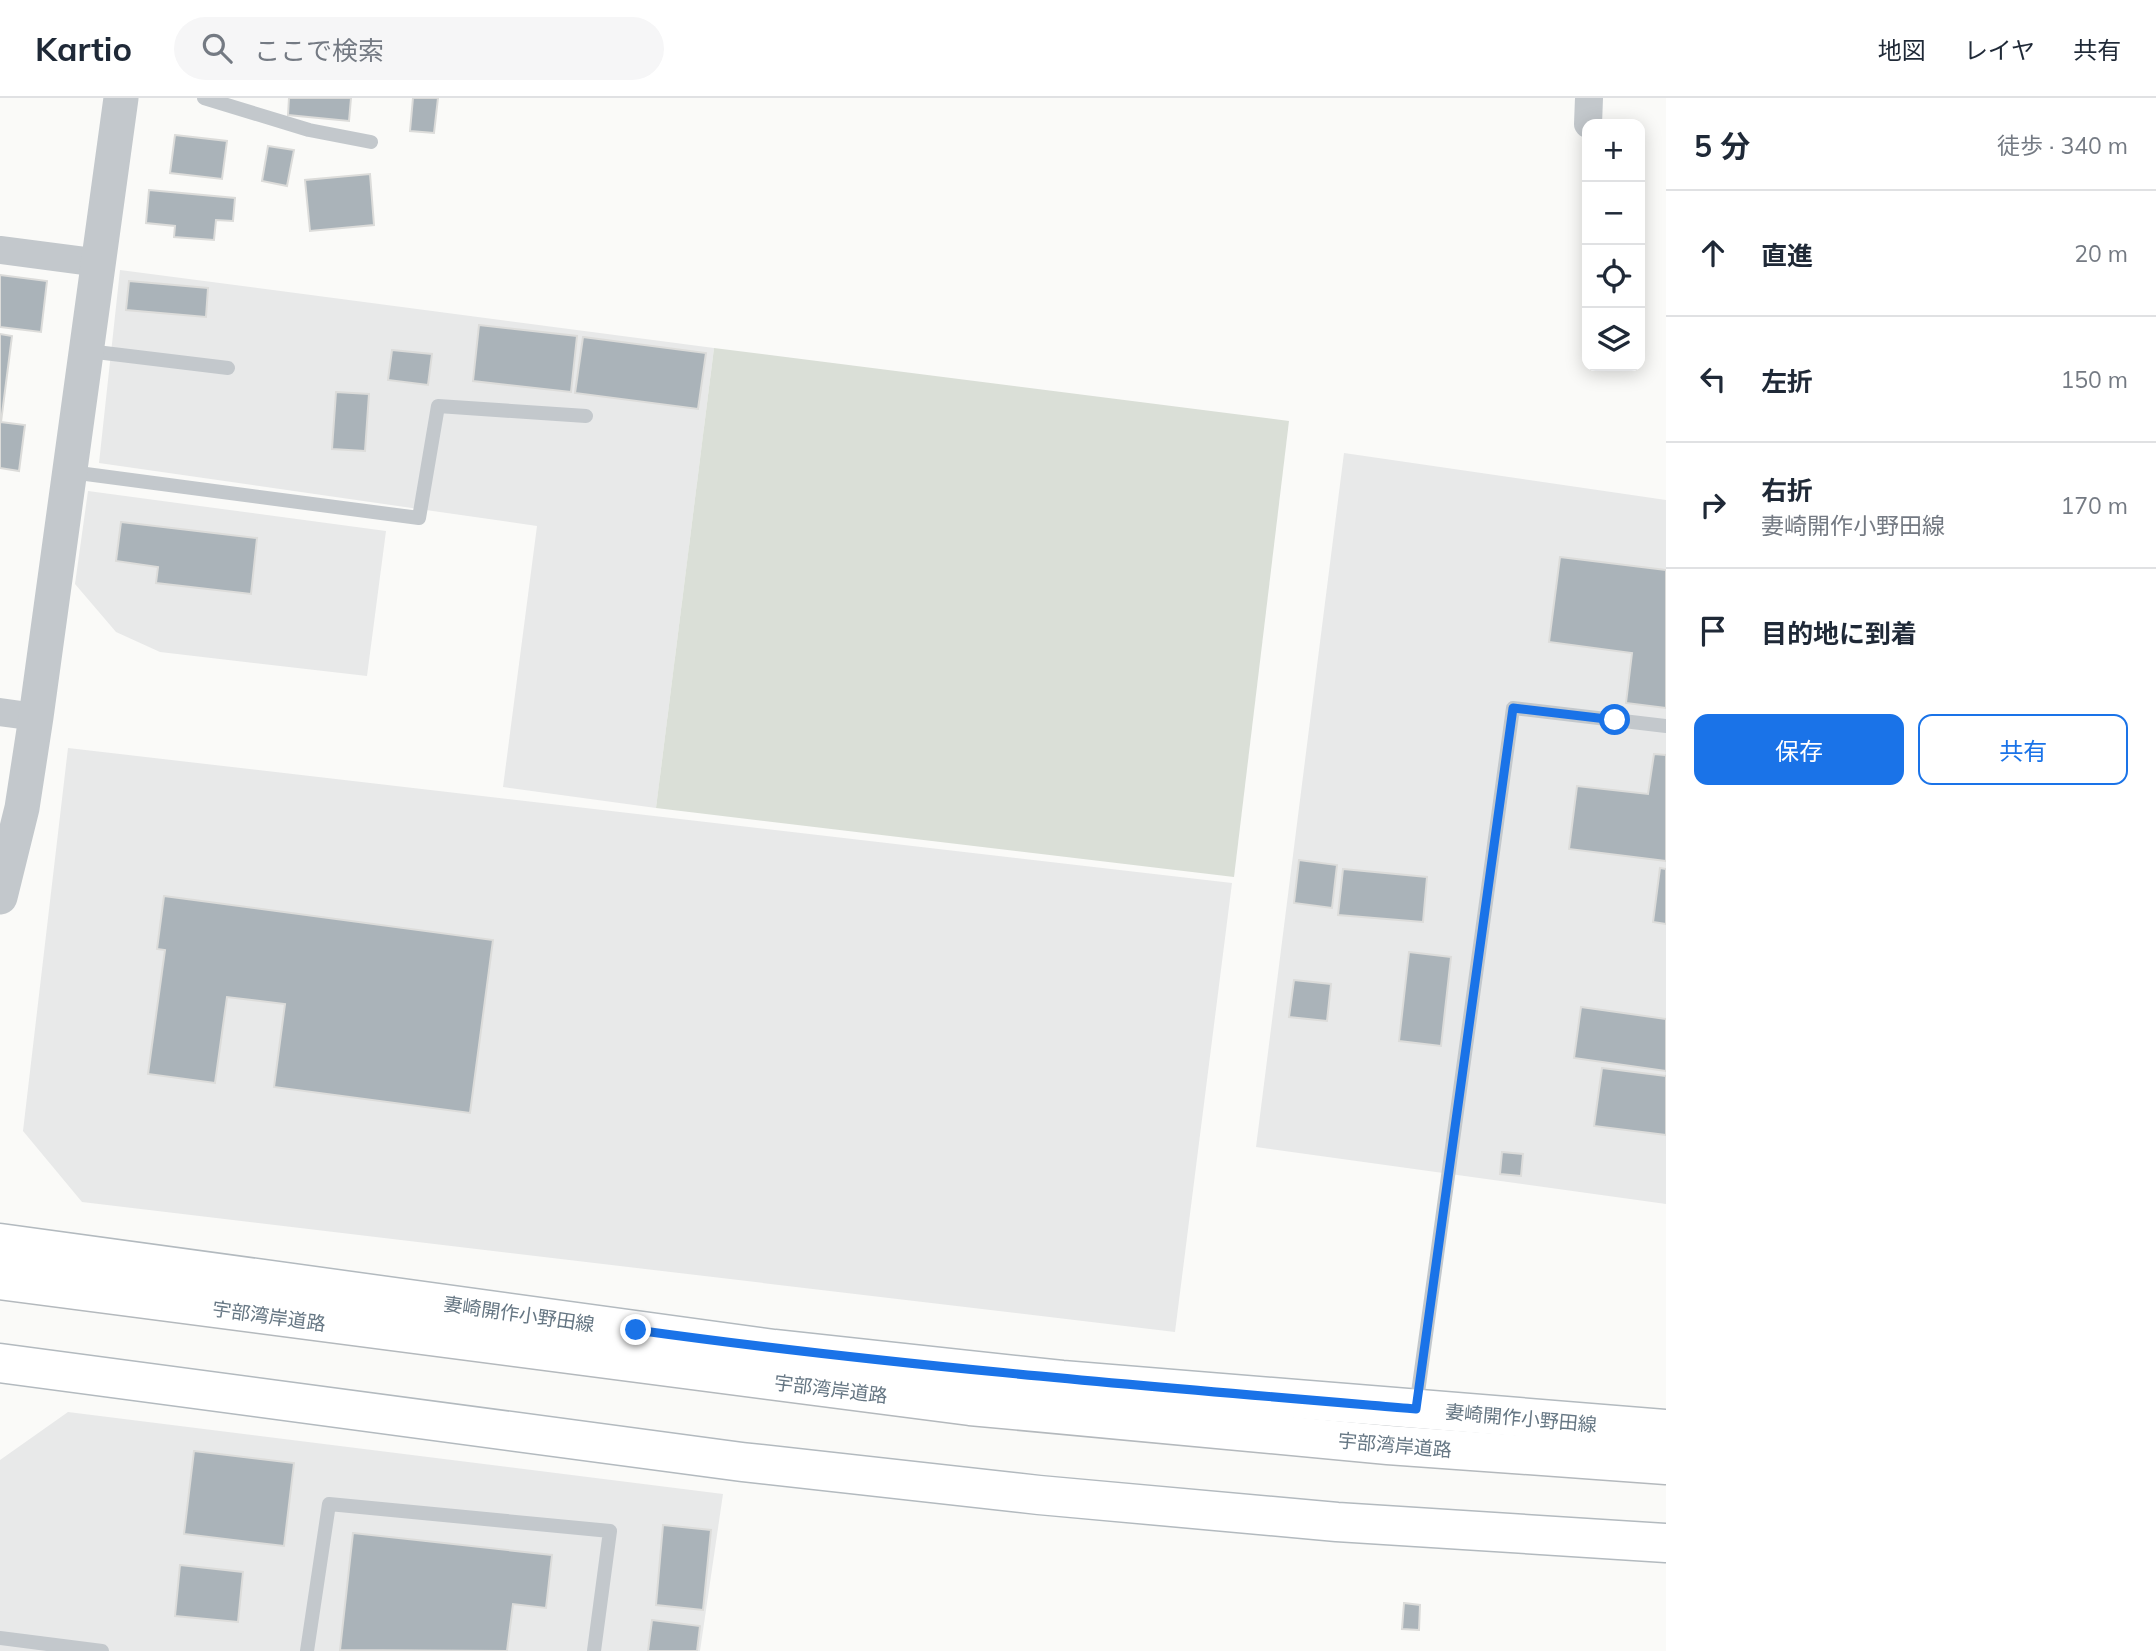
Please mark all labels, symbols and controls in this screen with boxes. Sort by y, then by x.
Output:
search box [174,17,664,80]
text: Kartio [35,28,132,69]
icon: search [198,29,236,67]
text: ここで検索 [254,34,384,67]
text: 地図 [1878,35,1926,65]
text: レイヤ [1964,35,2035,65]
text: 共有 [2073,35,2121,65]
map controls [1582,119,1645,371]
button: + [1582,119,1645,182]
text: 5 分 [1694,127,1750,165]
text: 徒歩 · 340 m [1997,131,2128,160]
button: − [1582,182,1645,245]
icon: ahead [1694,234,1732,272]
text: 直進 [1761,239,1813,272]
text: 20 m [2074,239,2128,268]
button: locate [1582,245,1645,308]
button: layers [1582,308,1645,371]
icon: left [1694,360,1732,398]
text: 左折 [1761,365,1813,398]
text: 150 m [2060,365,2128,394]
text: 右折 [1761,474,1813,507]
icon: right [1694,486,1732,524]
text: 170 m [2060,491,2128,520]
text: 妻崎開作小野田線 [1761,511,1945,540]
icon: arrive [1694,612,1732,650]
text: 目的地に到着 [1761,617,1917,650]
route start [1599,704,1630,735]
button: 保存 [1694,714,1904,785]
button: 共有 [1918,714,2128,785]
street label: 妻崎開作小野田線 [442,1292,596,1336]
street label: 宇部湾岸道路 [211,1296,327,1336]
route end [620,1314,651,1345]
street label: 宇部湾岸道路 [773,1370,889,1408]
street label: 妻崎開作小野田線 [1444,1399,1598,1437]
street label: 宇部湾岸道路 [1337,1428,1453,1462]

